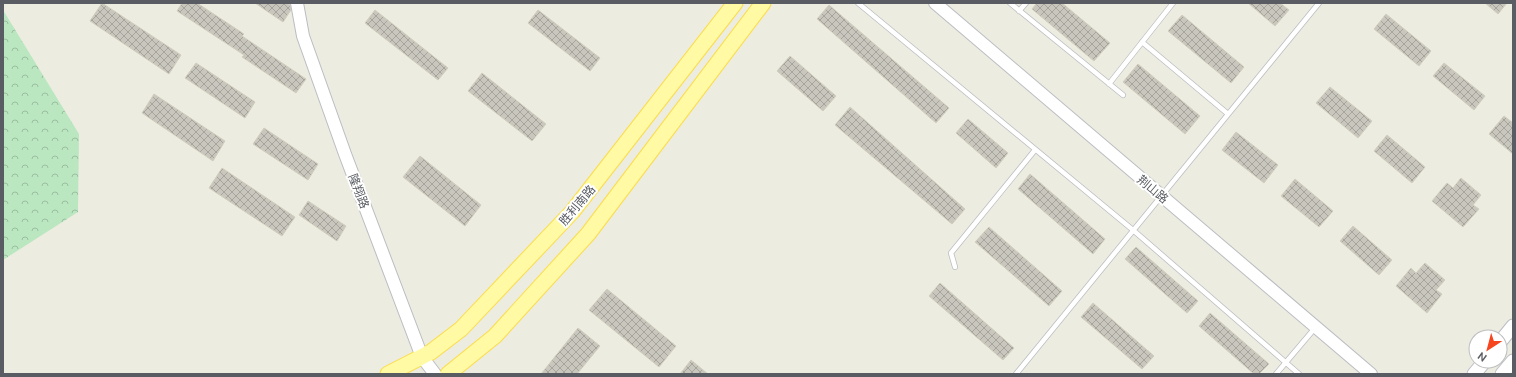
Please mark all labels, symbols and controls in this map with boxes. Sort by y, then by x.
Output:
street label: 隆翔路 [346,172,372,210]
street label: 荆山路 [1135,172,1171,206]
street label: 胜利南路 [557,182,597,228]
north arrow [1468,329,1508,369]
text: N [1475,350,1489,364]

